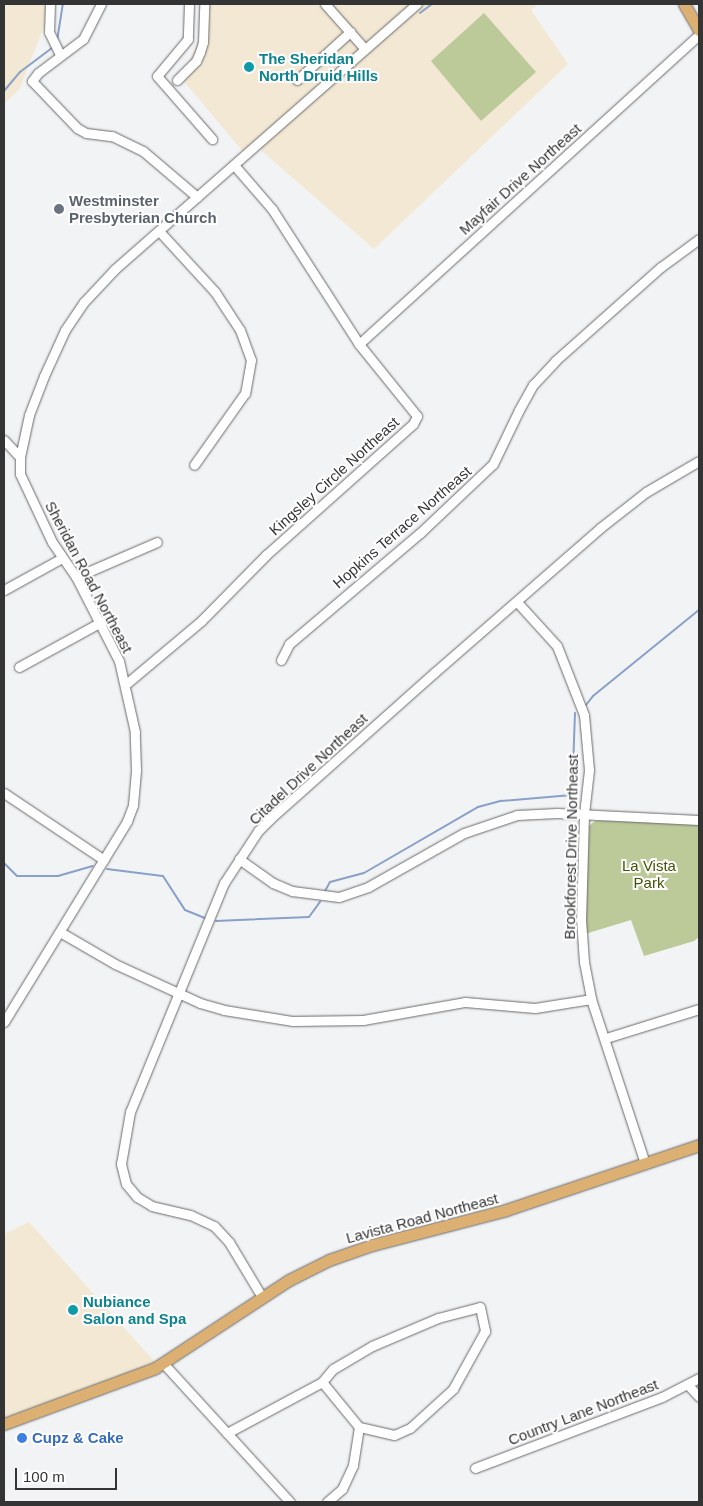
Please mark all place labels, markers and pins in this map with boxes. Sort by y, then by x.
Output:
place label: The Sheridan North Druid Hills [259,49,378,84]
marker: The Sheridan North Druid Hills [243,61,255,73]
place label: Westminster Presbyterian Church [69,191,217,226]
marker: Westminster Presbyterian Church [53,203,65,215]
place label: Nubiance Salon and Spa [83,1292,186,1327]
marker: Nubiance Salon and Spa [67,1304,79,1316]
place label: Cupz & Cake [32,1429,124,1447]
marker: Cupz & Cake [16,1432,28,1444]

